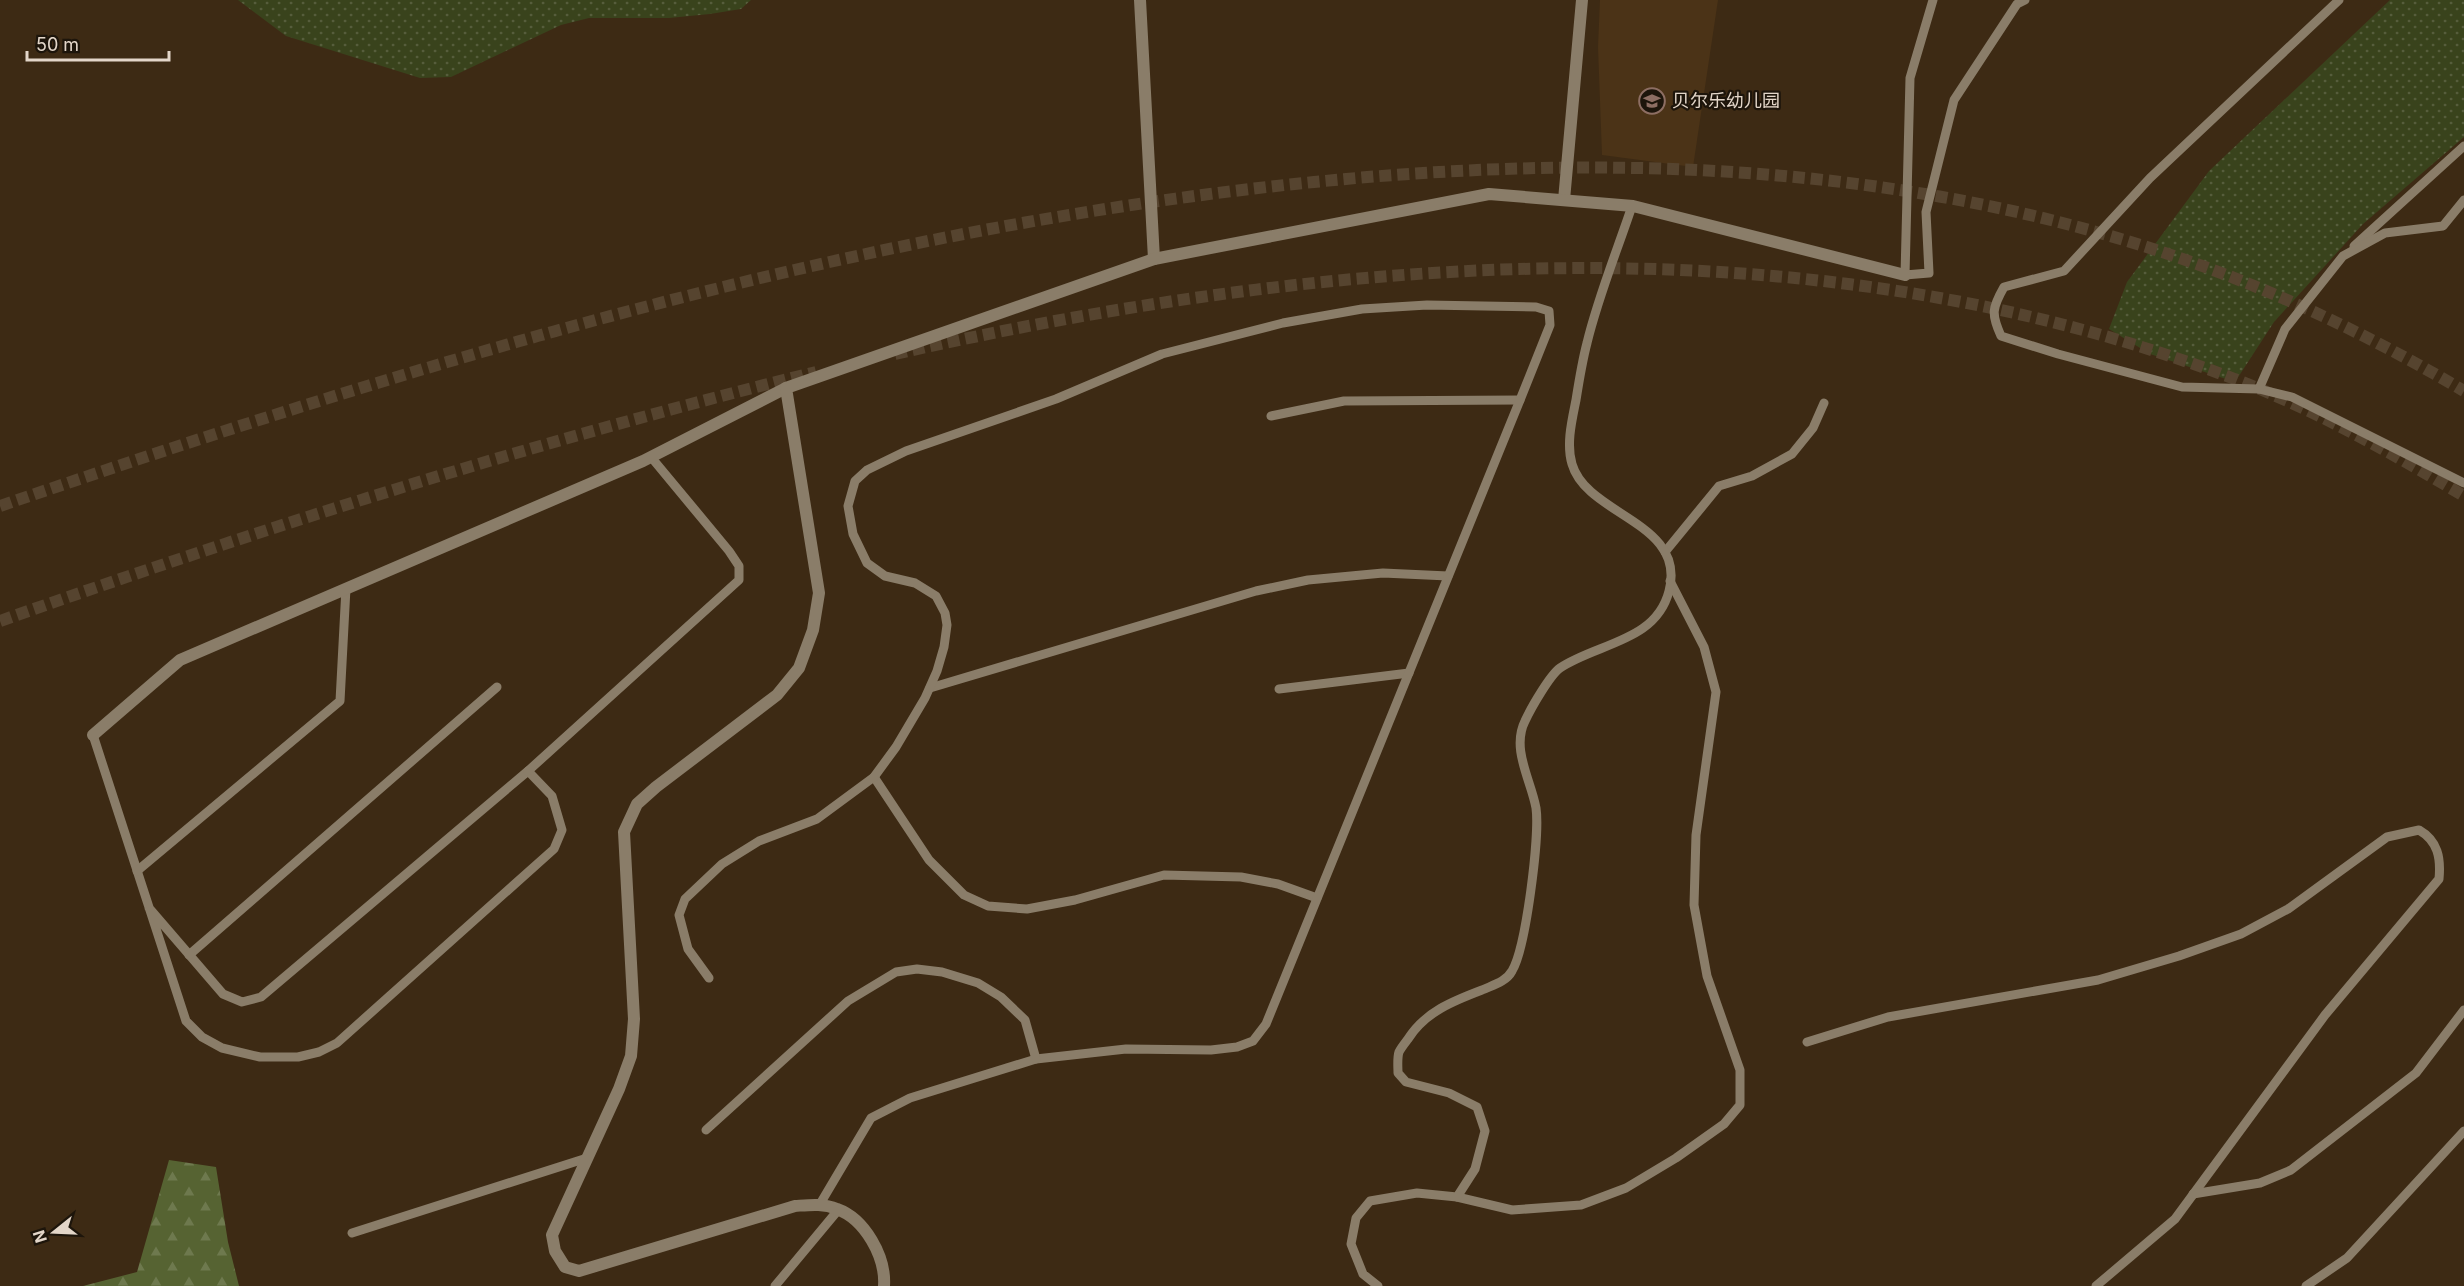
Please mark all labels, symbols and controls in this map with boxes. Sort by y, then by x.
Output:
scale bar [27,24,170,62]
text: 50 m [36,34,79,55]
school or university icon: 贝尔乐幼儿园 [1637,86,1667,116]
place label: 贝尔乐幼儿园 [1672,90,1780,111]
north arrow [24,1202,84,1262]
text: N [28,1228,51,1246]

